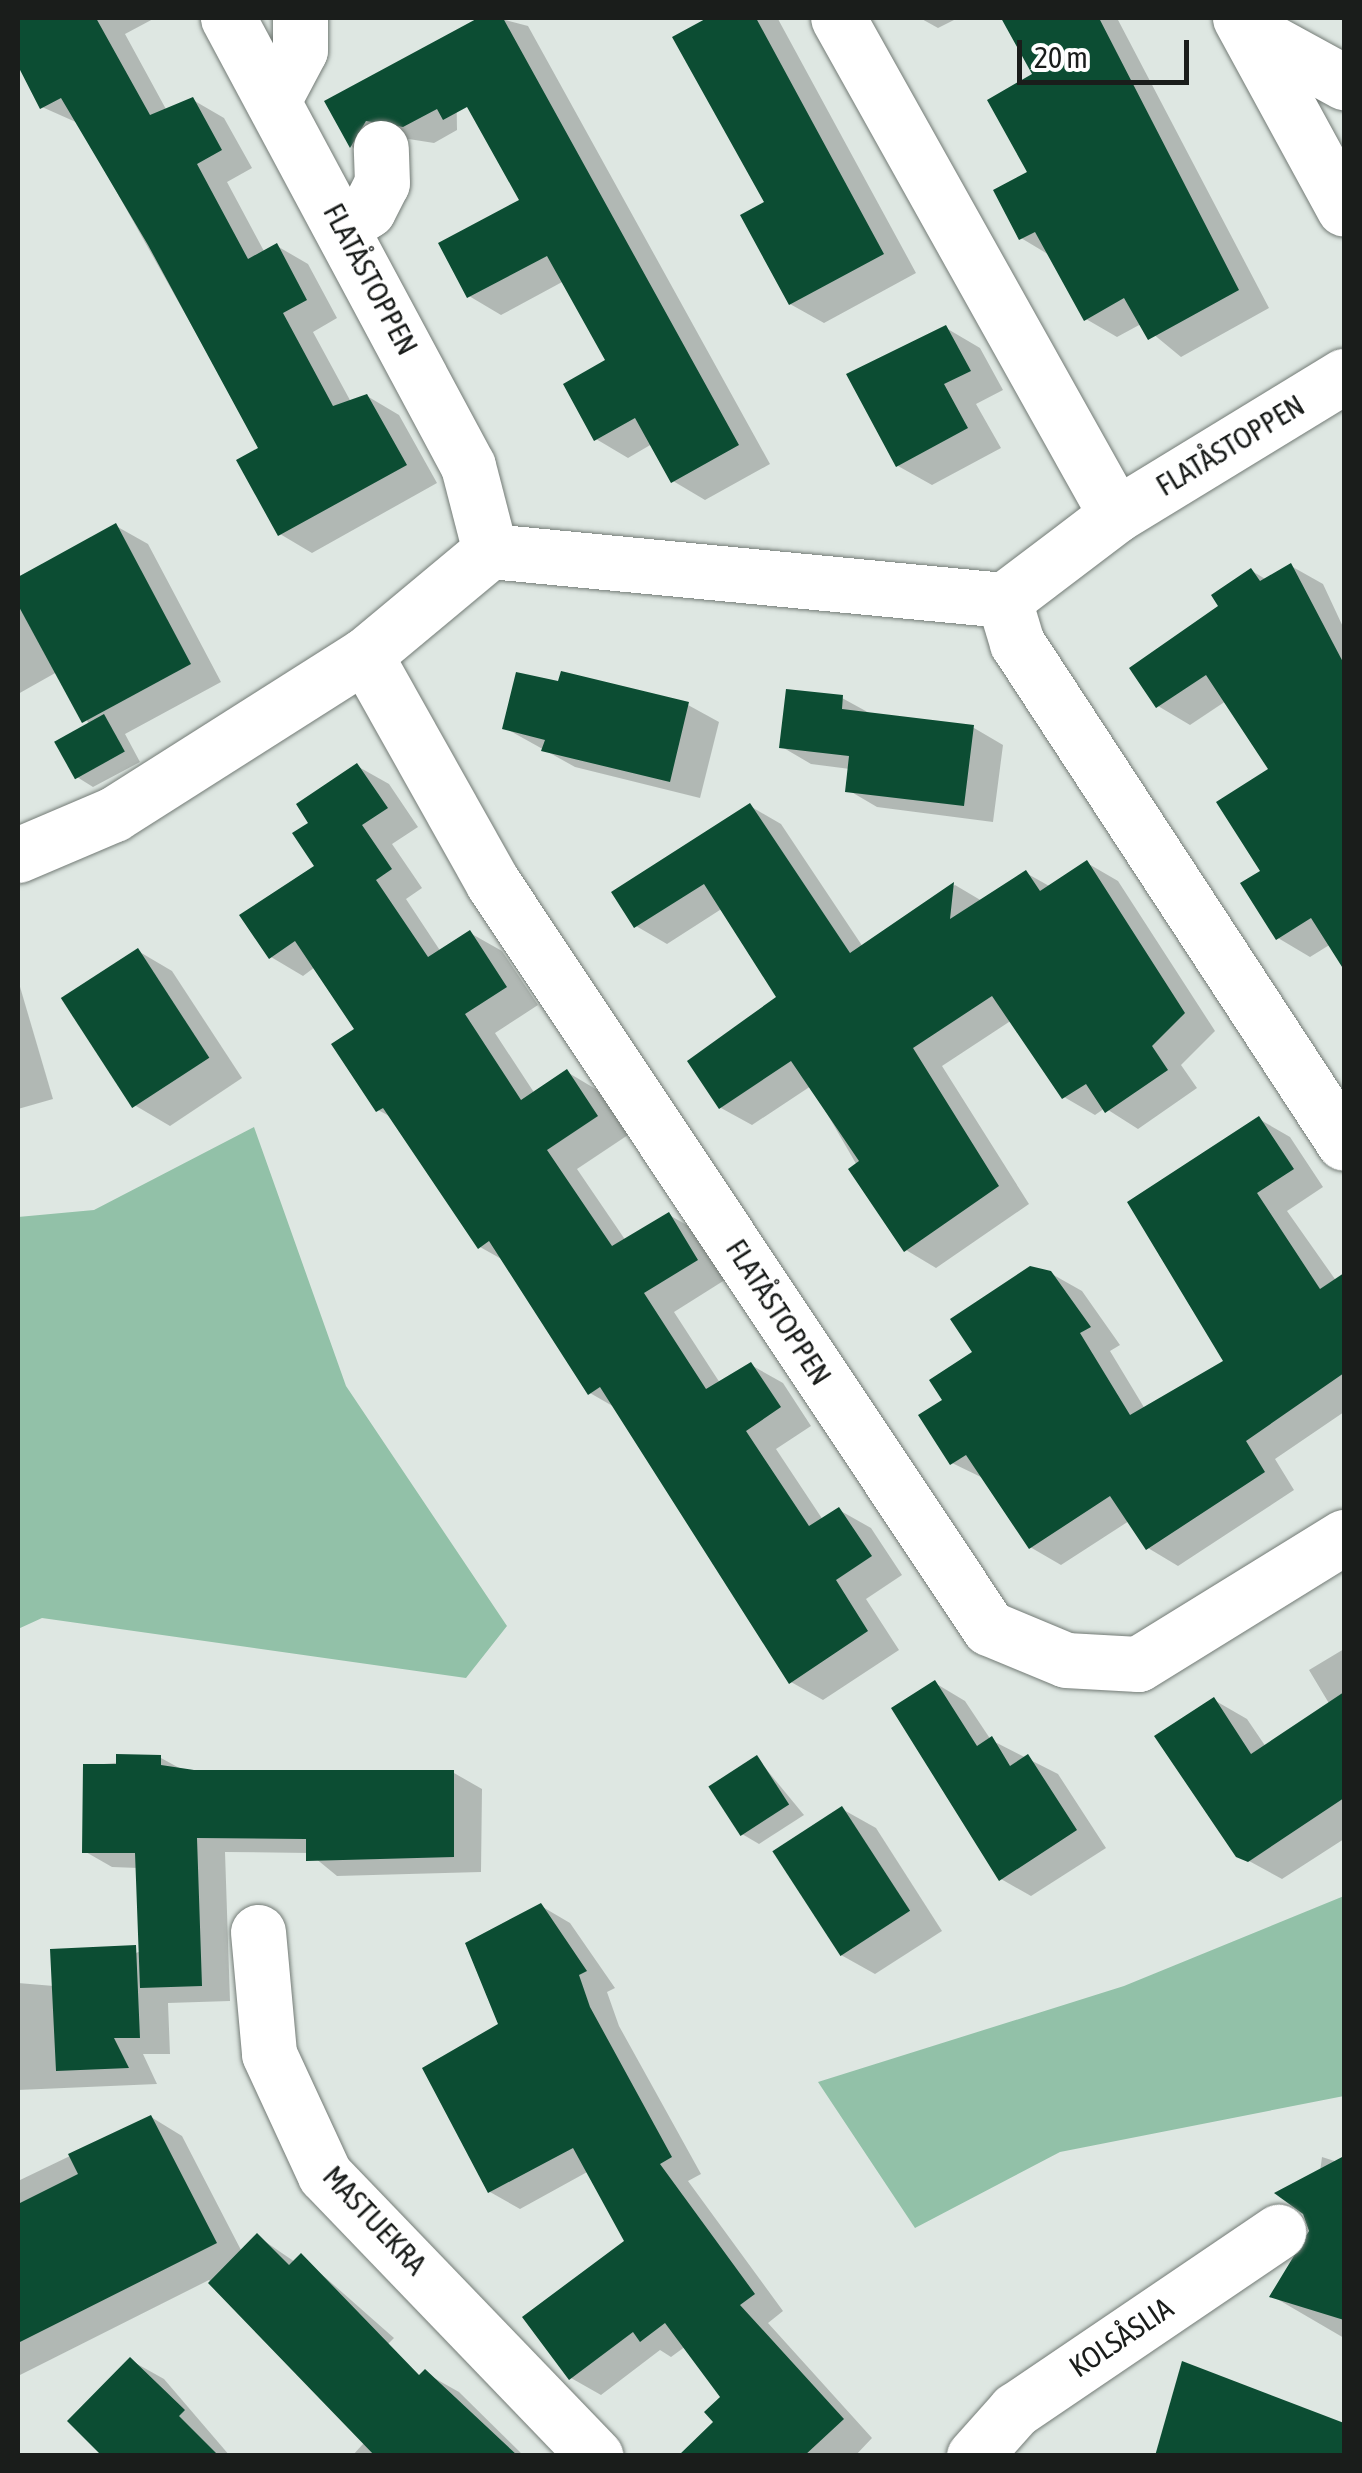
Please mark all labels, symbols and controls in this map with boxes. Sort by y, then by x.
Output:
scale bar [1022,20,1194,82]
text: 20 m [1034,40,1088,74]
street label: FLATÅSTOPPEN [316,197,426,361]
street label: FLATÅSTOPPEN [1149,387,1311,503]
street label: FLATÅSTOPPEN [719,1232,839,1392]
street label: MASTUEKRA [316,2158,434,2282]
street label: KOLSÅSLIA [1063,2289,1179,2385]

